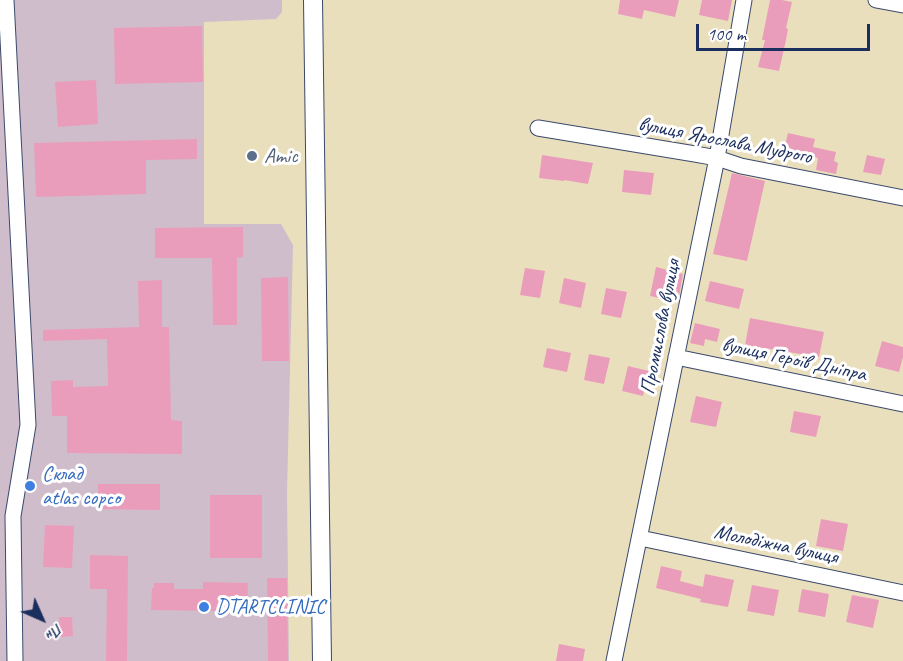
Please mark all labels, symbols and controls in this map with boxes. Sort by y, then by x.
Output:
scale bar [699,12,873,50]
text: 100 m [707,23,746,45]
street label: вулиця Ярослава Мудрого [636,112,814,170]
place label: Amic [264,143,298,169]
marker: Amic [245,149,259,163]
street label: Промислова вулиця [636,257,686,397]
street label: вулиця Героїв Дніпра [720,332,868,388]
place label: Склад atlas copco [42,461,120,511]
marker: Склад atlas copco [23,479,37,493]
street label: Молодіжна вулиця [712,520,840,570]
north arrow [12,589,72,649]
place label: DTARTCLINIC [216,594,325,620]
marker: DTARTCLINIC [197,600,211,614]
text: Пн [42,619,68,645]

